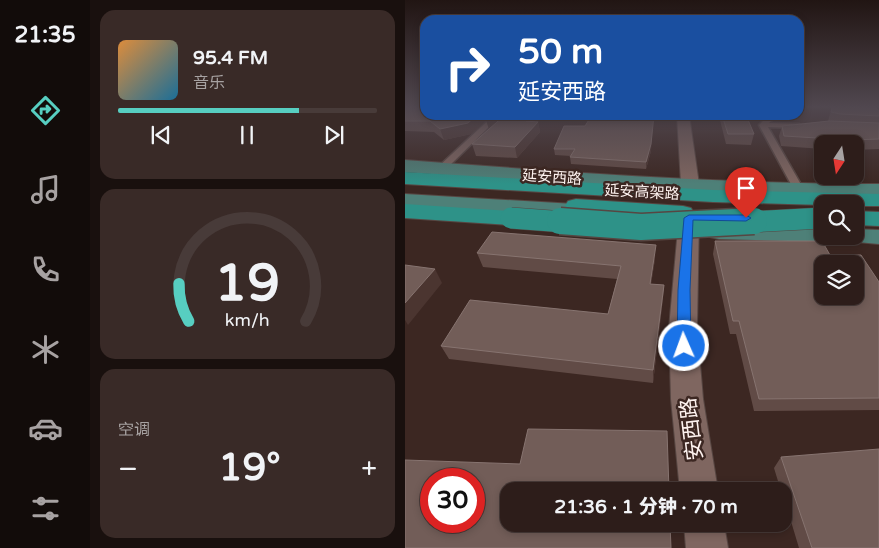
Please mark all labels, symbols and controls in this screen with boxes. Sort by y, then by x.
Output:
text: 21:35 [15,22,75,48]
text: 50 m [518,31,603,73]
icon: right [435,35,500,100]
text: 95.4 FM [193,47,268,69]
text: 音乐 [193,73,225,93]
text: 延安西路 [518,79,606,105]
icon: directions [28,93,63,128]
icon: previous [147,121,175,149]
icon: pause [233,121,261,149]
icon: next [320,121,348,149]
north arrow [814,135,864,185]
map controls [814,135,864,305]
street label: 延安西路 [521,166,583,188]
pin [725,167,767,218]
icon: music [28,172,63,207]
icon: arrive [732,174,760,202]
street label: 延安高架路 [604,181,680,203]
button: search [814,195,864,245]
icon: phone [28,252,63,287]
text: 19 [215,252,280,315]
button: layers [814,255,864,305]
text: km/h [225,310,270,331]
position arrow [657,319,709,371]
icon: climate [28,332,63,367]
street label: 安西路 [676,396,708,462]
icon: car [28,411,63,446]
text: 空调 [118,420,150,440]
text: 19° [219,445,281,491]
text: − [118,452,138,486]
text: + [361,452,377,486]
speed limit sign: 30 [420,468,485,533]
icon: filters [28,491,63,526]
text: 21:36 · 1 分钟 · 70 m [554,496,738,518]

